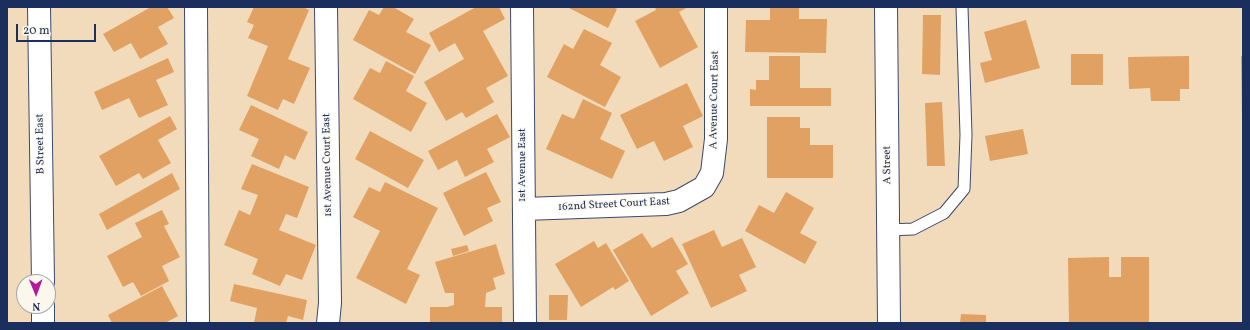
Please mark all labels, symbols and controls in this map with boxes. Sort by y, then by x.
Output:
scale bar [18,16,98,42]
text: 20 m [23,23,50,39]
street label: A Avenue Court East [708,51,722,149]
street label: 1st Avenue Court East [320,113,336,217]
street label: B Street East [34,114,48,174]
street label: 1st Avenue East [516,128,530,202]
street label: A Street [881,146,895,184]
street label: 162nd Street Court East [558,195,670,215]
north arrow [16,274,56,314]
text: N [32,298,40,313]

